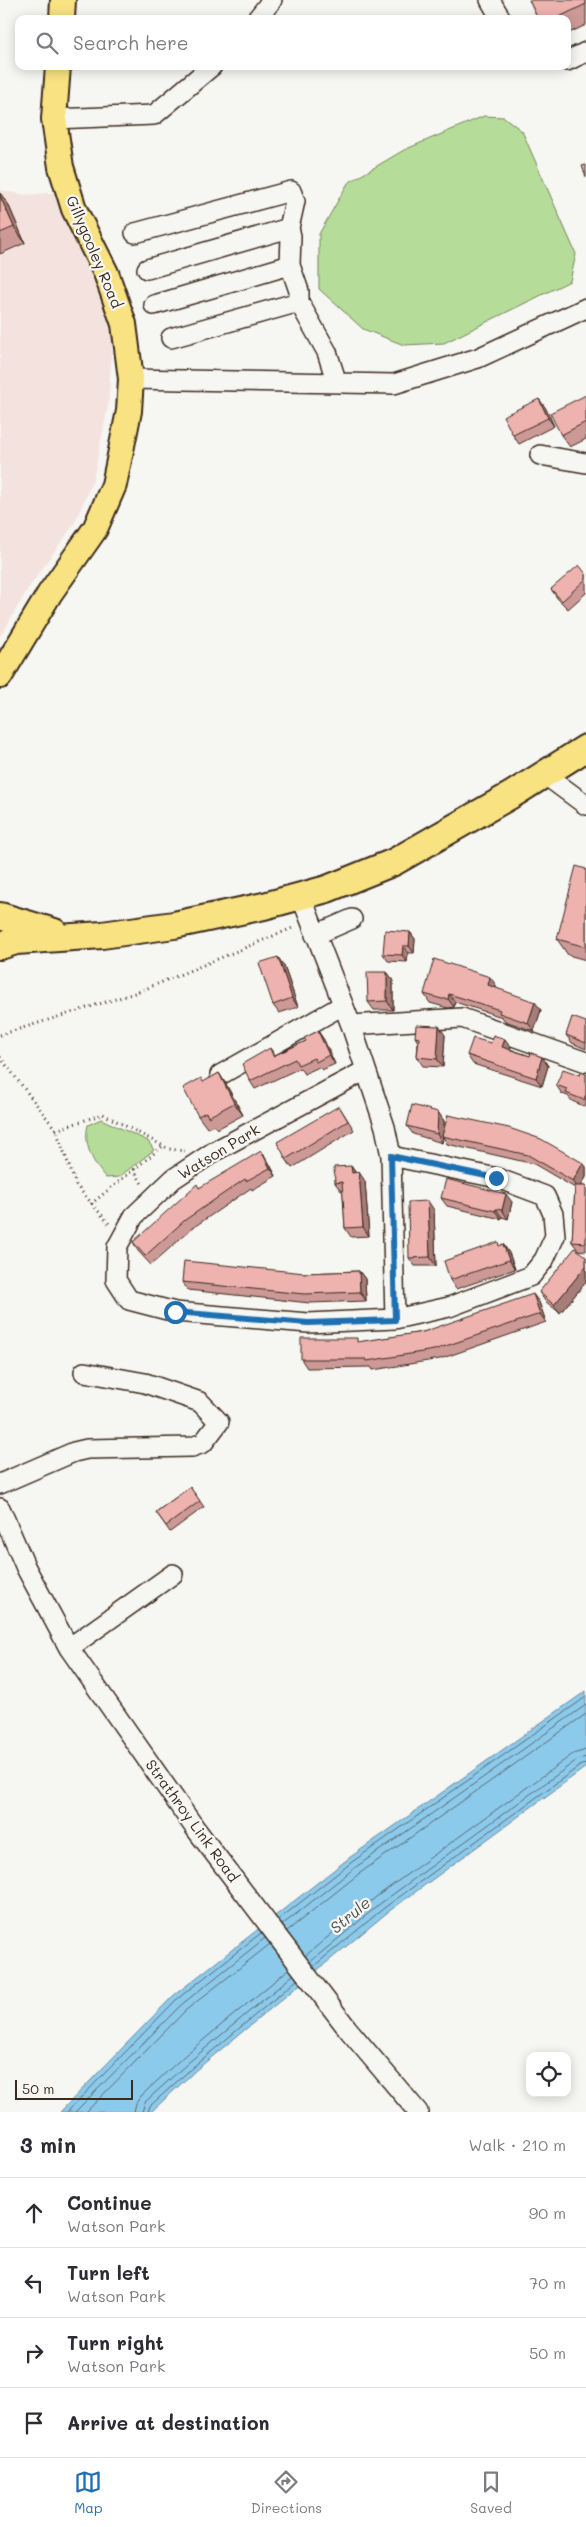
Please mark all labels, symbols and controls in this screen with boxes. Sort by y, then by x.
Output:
search box [15,15,571,70]
icon: search [33,29,61,57]
text: Search here [73,30,189,55]
street label: Gillygooley Road [62,192,128,311]
street label: Watson Park [174,1119,263,1184]
route end [485,1167,508,1190]
route start [164,1301,187,1324]
street label: Strathroy Link Road [142,1755,244,1886]
water label: Strule [325,1891,374,1938]
map controls [526,2052,571,2097]
button: locate [526,2052,571,2097]
scale bar [15,2077,132,2100]
text: 50 m [22,2079,54,2098]
text: 3 min [20,2131,76,2158]
text: Walk · 210 m [468,2134,566,2155]
text: Continue [67,2190,152,2215]
icon: ahead [20,2199,48,2227]
text: 90 m [529,2202,566,2223]
text: Watson Park [67,2215,166,2236]
text: Turn left [67,2260,150,2285]
icon: left [20,2269,48,2297]
text: 70 m [529,2272,566,2293]
text: Watson Park [67,2285,166,2306]
text: Turn right [67,2330,164,2355]
icon: right [20,2339,48,2367]
text: 50 m [529,2342,566,2363]
text: Watson Park [67,2355,166,2376]
icon: arrive [20,2409,48,2437]
text: Arrive at destination [67,2410,270,2435]
tab: Map [74,2468,103,2517]
tab: Directions [251,2468,322,2517]
tab: Saved [470,2468,512,2517]

